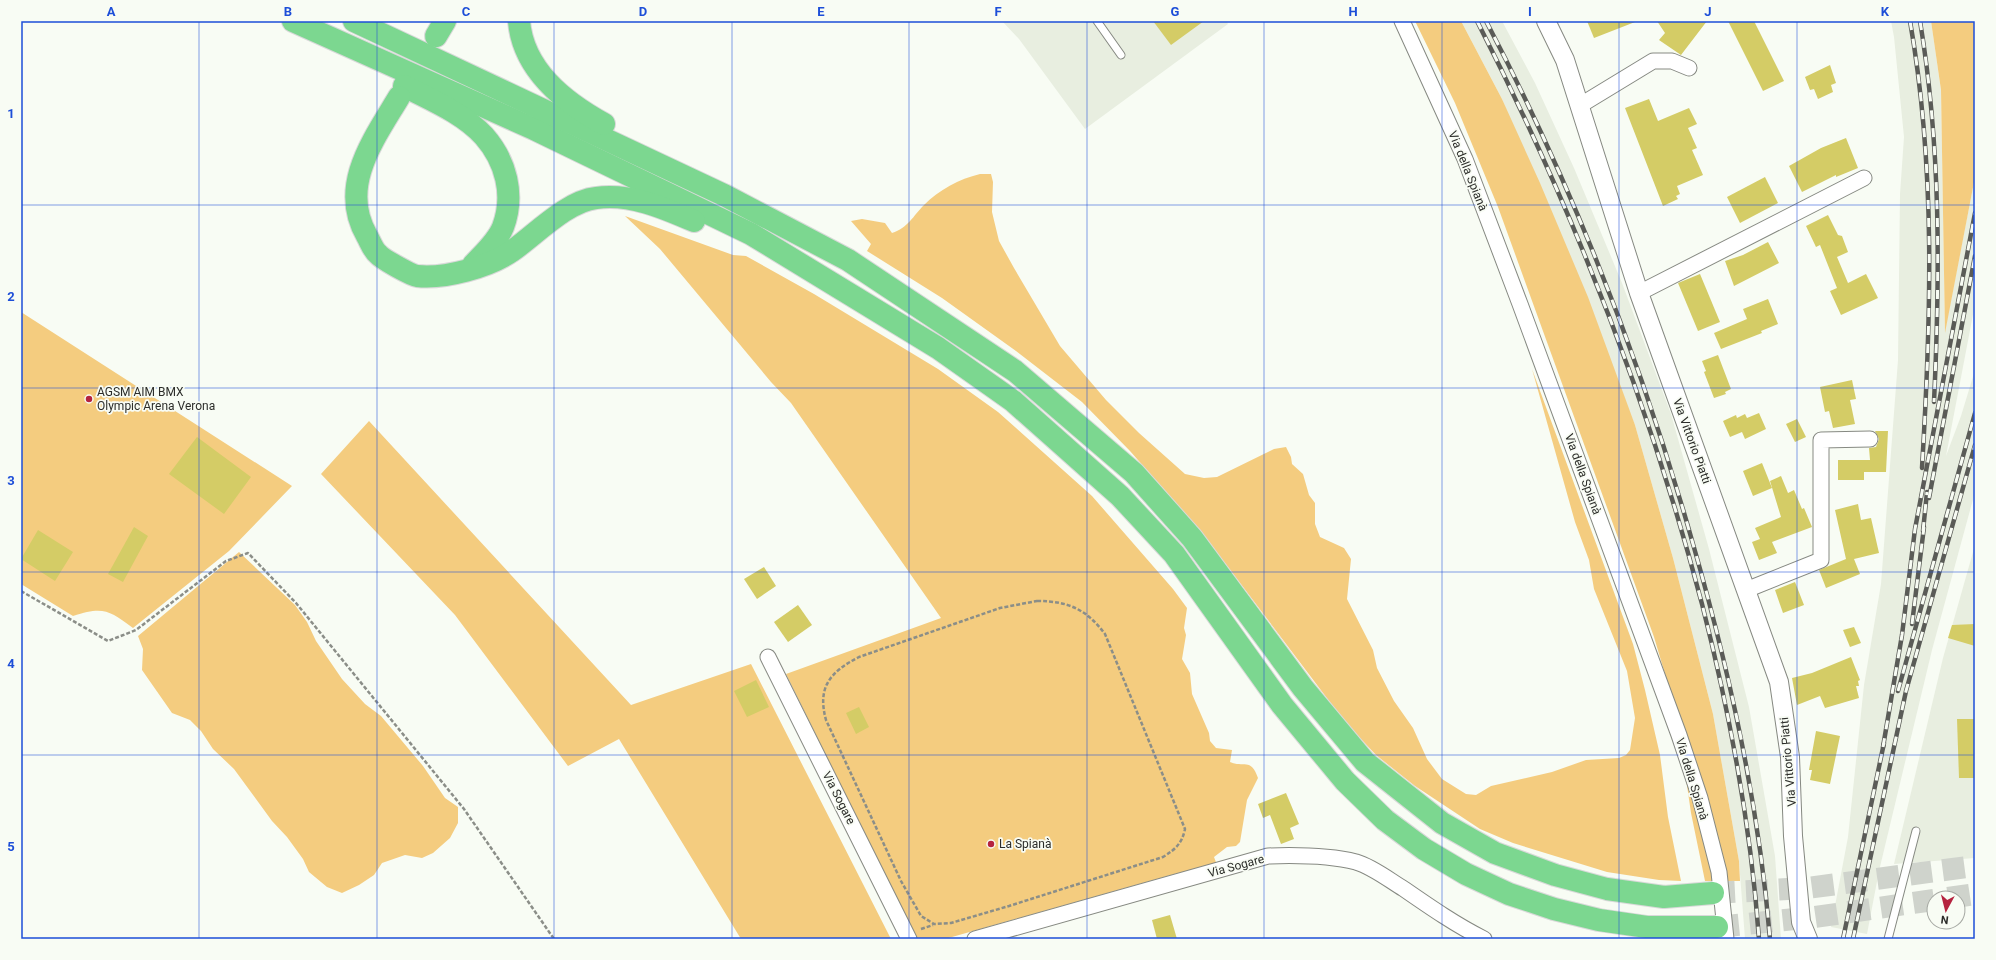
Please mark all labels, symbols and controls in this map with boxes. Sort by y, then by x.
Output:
text: A [107,4,116,19]
text: B [284,4,292,19]
text: C [462,4,471,19]
text: D [639,4,647,19]
text: E [817,4,825,19]
text: F [994,4,1002,19]
text: G [1171,4,1180,19]
text: H [1348,4,1358,19]
text: I [1528,4,1532,19]
text: J [1704,4,1712,19]
text: K [1881,4,1890,19]
text: 1 [7,106,15,121]
street label: Via della Spianà [1446,129,1490,213]
text: 2 [7,289,15,304]
place label: AGSM AIM BMX Olympic Arena Verona [97,385,215,413]
marker: AGSM AIM BMX Olympic Arena Verona [84,394,94,404]
street label: Via Vittorio Piatti [1670,396,1714,486]
street label: Via della Spianà [1562,432,1604,516]
text: 3 [7,473,15,488]
text: 4 [7,656,15,671]
street label: Via Vittorio Piatti [1777,717,1799,807]
street label: Via della Spianà [1673,736,1711,822]
street label: Via Sogare [820,769,858,827]
place label: La Spianà [999,837,1051,851]
text: 5 [7,839,15,854]
marker: La Spianà [986,839,996,849]
street label: Via Sogare [1206,852,1266,880]
north arrow [1926,890,1966,930]
text: N [1940,912,1949,926]

